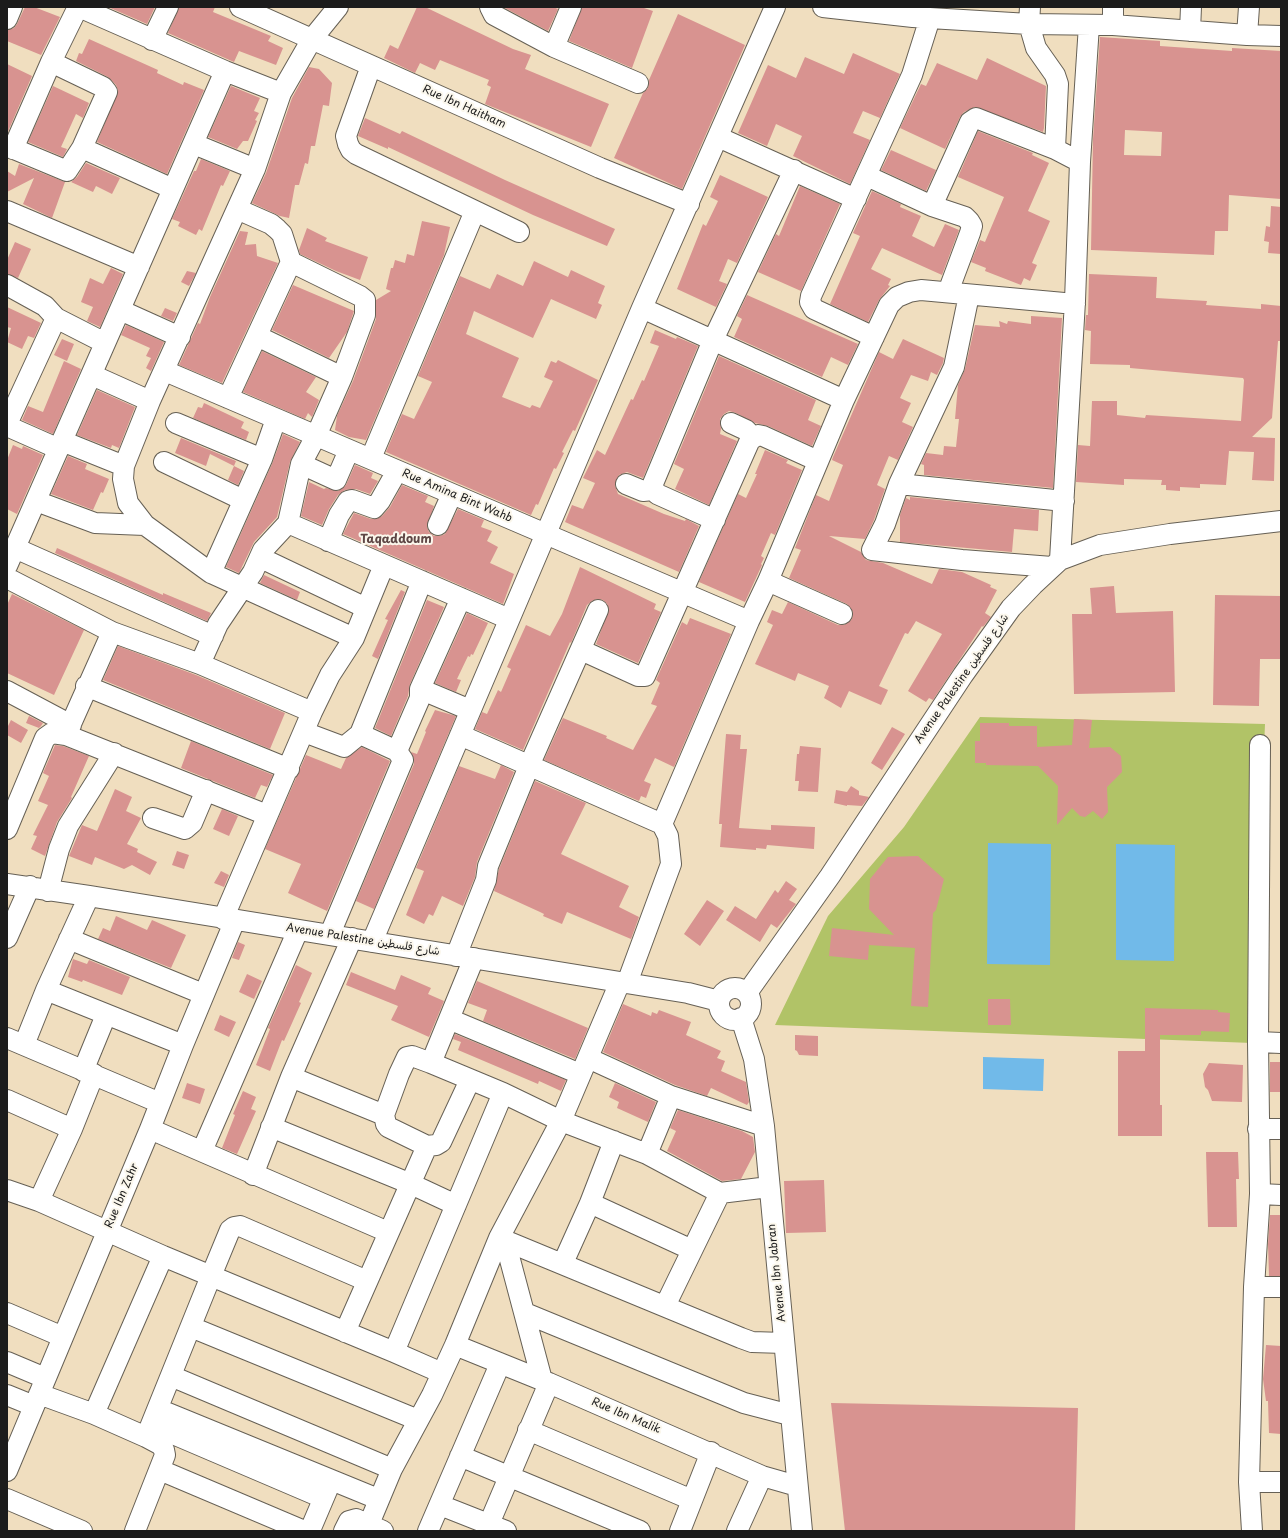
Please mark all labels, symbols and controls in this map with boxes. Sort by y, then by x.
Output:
street label: Rue Ibn Haitham [420,83,508,131]
street label: Rue Amina Bint Wahb [400,467,514,525]
district label: Taqaddoum [360,533,432,547]
street label: Avenue Palestine شارع فلسطين [912,612,1012,746]
street label: Avenue Palestine شارع فلسطين [285,921,441,959]
street label: Rue Ibn Zahr [102,1162,142,1230]
street label: Avenue Ibn Jabran [765,1223,789,1323]
street label: Rue Ibn Malik [589,1395,663,1437]

